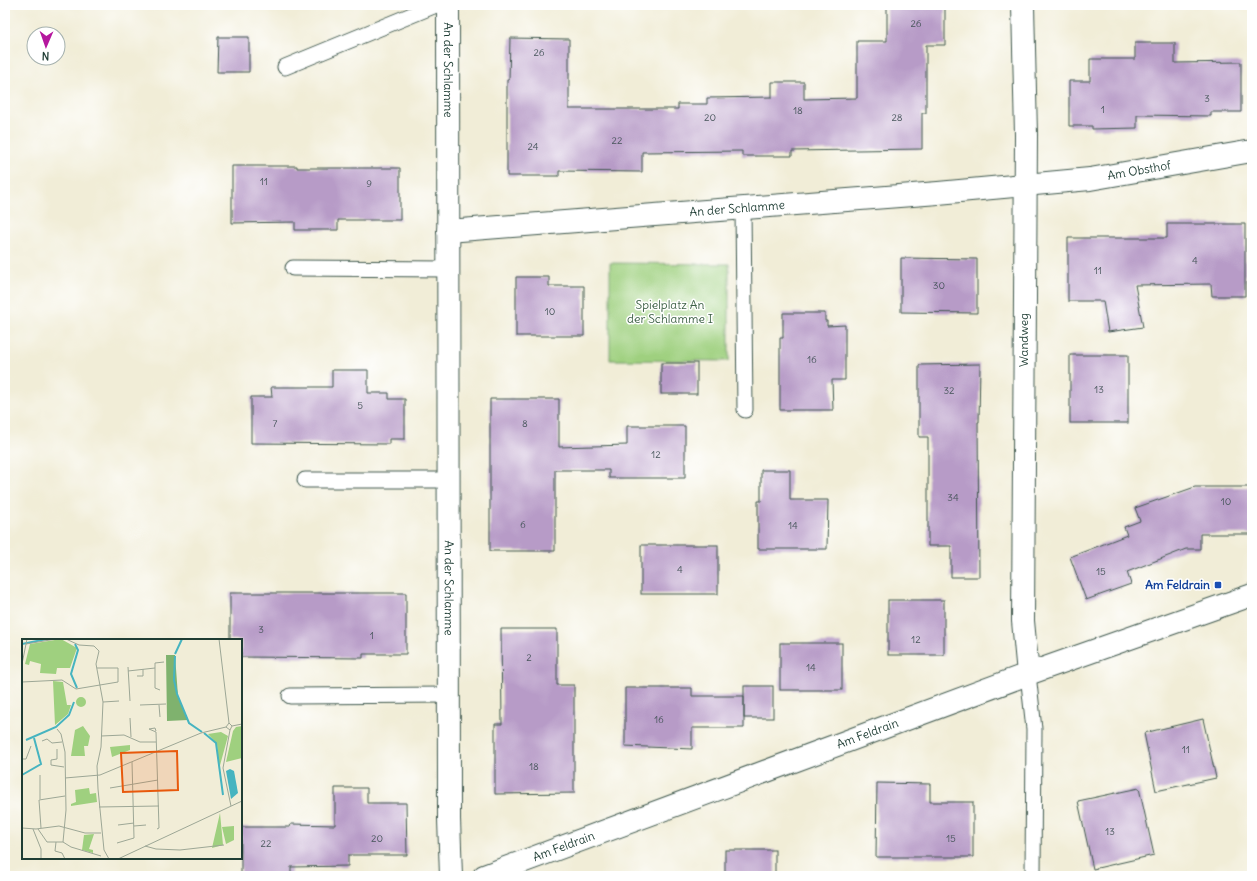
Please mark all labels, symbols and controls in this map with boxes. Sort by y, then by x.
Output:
house number: 26 [910,17,922,30]
street label: An der Schlamme [441,22,456,118]
north arrow [26,26,66,66]
house number: 26 [533,46,545,59]
text: N [42,49,50,63]
house number: 3 [1204,92,1210,105]
house number: 1 [1101,103,1105,116]
house number: 18 [793,104,803,117]
house number: 20 [704,111,716,124]
house number: 28 [891,111,903,124]
house number: 22 [612,134,623,147]
house number: 24 [527,140,539,153]
street label: Am Obsthof [1106,157,1173,183]
house number: 11 [260,175,268,188]
house number: 9 [366,177,372,190]
street label: An der Schlamme [689,197,785,219]
house number: 4 [1192,254,1198,267]
house number: 11 [1094,264,1102,277]
house number: 30 [933,279,945,292]
park label: Spielplatz An der Schlamme I [627,297,713,326]
house number: 10 [545,305,555,318]
street label: Wandweg [1016,313,1031,367]
house number: 16 [807,353,817,366]
house number: 13 [1094,383,1104,396]
house number: 32 [943,384,955,397]
house number: 5 [357,399,363,412]
house number: 7 [273,417,278,430]
house number: 8 [522,417,528,430]
house number: 12 [651,448,661,461]
house number: 34 [947,491,959,504]
house number: 10 [1221,495,1231,508]
house number: 6 [520,518,526,531]
house number: 14 [788,519,798,532]
street label: An der Schlamme [442,540,457,636]
house number: 4 [677,563,683,576]
house number: 15 [1096,565,1106,578]
place label: Am Feldrain [1145,577,1210,592]
marker: Am Feldrain [1213,580,1223,590]
house number: 3 [258,623,264,636]
house number: 1 [370,629,374,642]
house number: 12 [911,633,921,646]
inset map [22,639,242,859]
house number: 2 [526,651,532,664]
house number: 14 [806,661,816,674]
house number: 16 [654,713,664,726]
street label: Am Feldrain [834,715,900,751]
house number: 11 [1182,743,1190,756]
house number: 18 [529,760,539,773]
house number: 13 [1105,825,1115,838]
street label: Am Feldrain [531,828,597,864]
house number: 20 [371,832,383,845]
house number: 15 [946,832,956,845]
house number: 22 [261,837,272,850]

